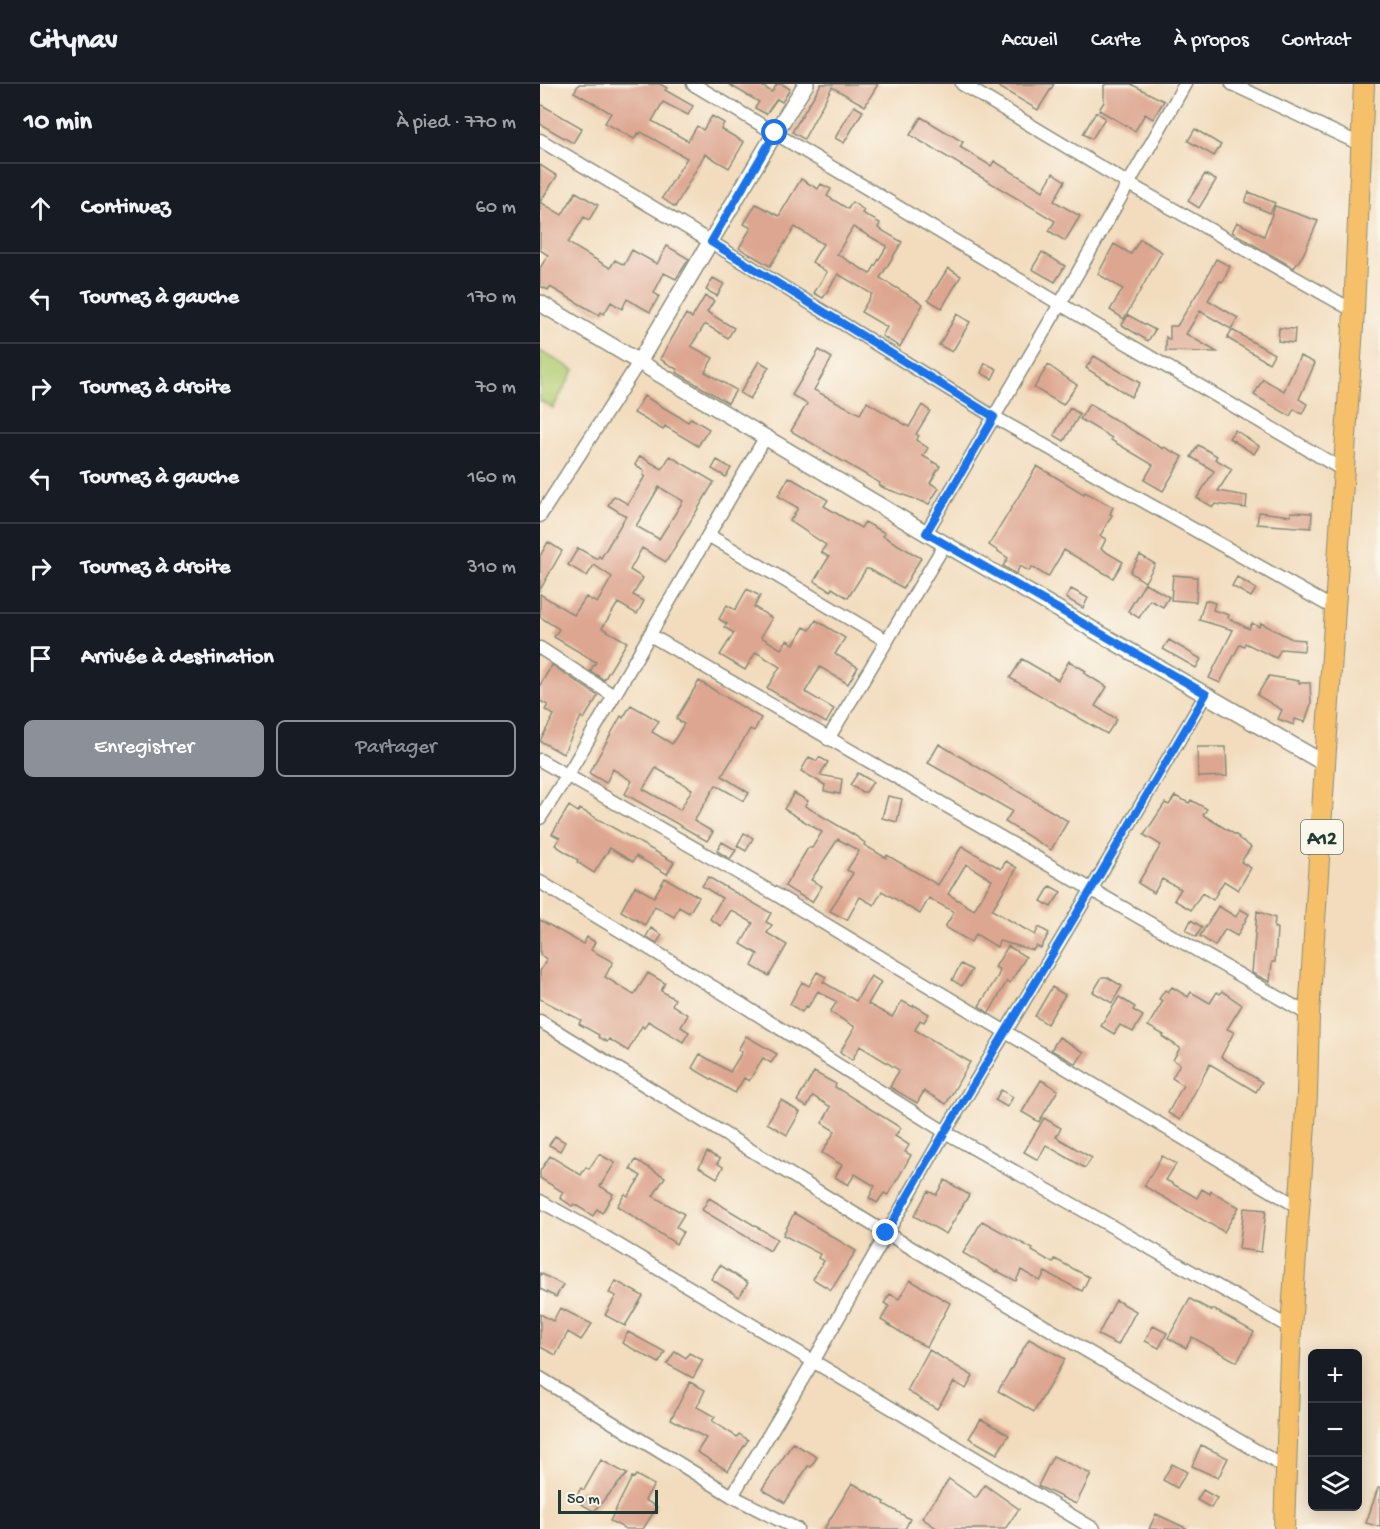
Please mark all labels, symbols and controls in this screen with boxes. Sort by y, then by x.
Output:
text: Citynav [30,25,118,58]
text: Accueil [1001,29,1058,54]
text: Carte [1091,29,1141,54]
text: À propos [1174,29,1249,54]
text: Contact [1282,29,1350,54]
text: 10 min [24,108,92,139]
text: À pied · 770 m [396,112,516,135]
route start [761,119,787,145]
icon: ahead [24,192,57,225]
text: Continuez [81,195,170,221]
text: 60 m [476,197,516,220]
icon: left [24,282,57,315]
text: Tournez à gauche [81,285,239,311]
text: 170 m [467,287,516,310]
icon: right [24,372,57,405]
text: Tournez à droite [81,375,230,401]
text: 70 m [475,377,516,400]
icon: left [24,462,57,495]
text: Tournez à gauche [81,465,239,491]
text: 160 m [467,467,516,490]
icon: right [24,552,57,585]
text: Tournez à droite [81,555,230,581]
text: 310 m [467,557,516,580]
icon: arrive [24,642,57,675]
text: Arrivée à destination [81,645,274,671]
button: Enregistrer [24,720,264,777]
button: Partager [276,720,516,777]
road number: A12 [1301,820,1343,854]
route end [872,1219,898,1245]
map controls [1308,1349,1362,1511]
button: + [1308,1349,1362,1403]
button: − [1308,1403,1362,1457]
button: layers [1308,1457,1362,1511]
scale bar [558,1487,658,1514]
text: 50 m [567,1491,600,1510]

